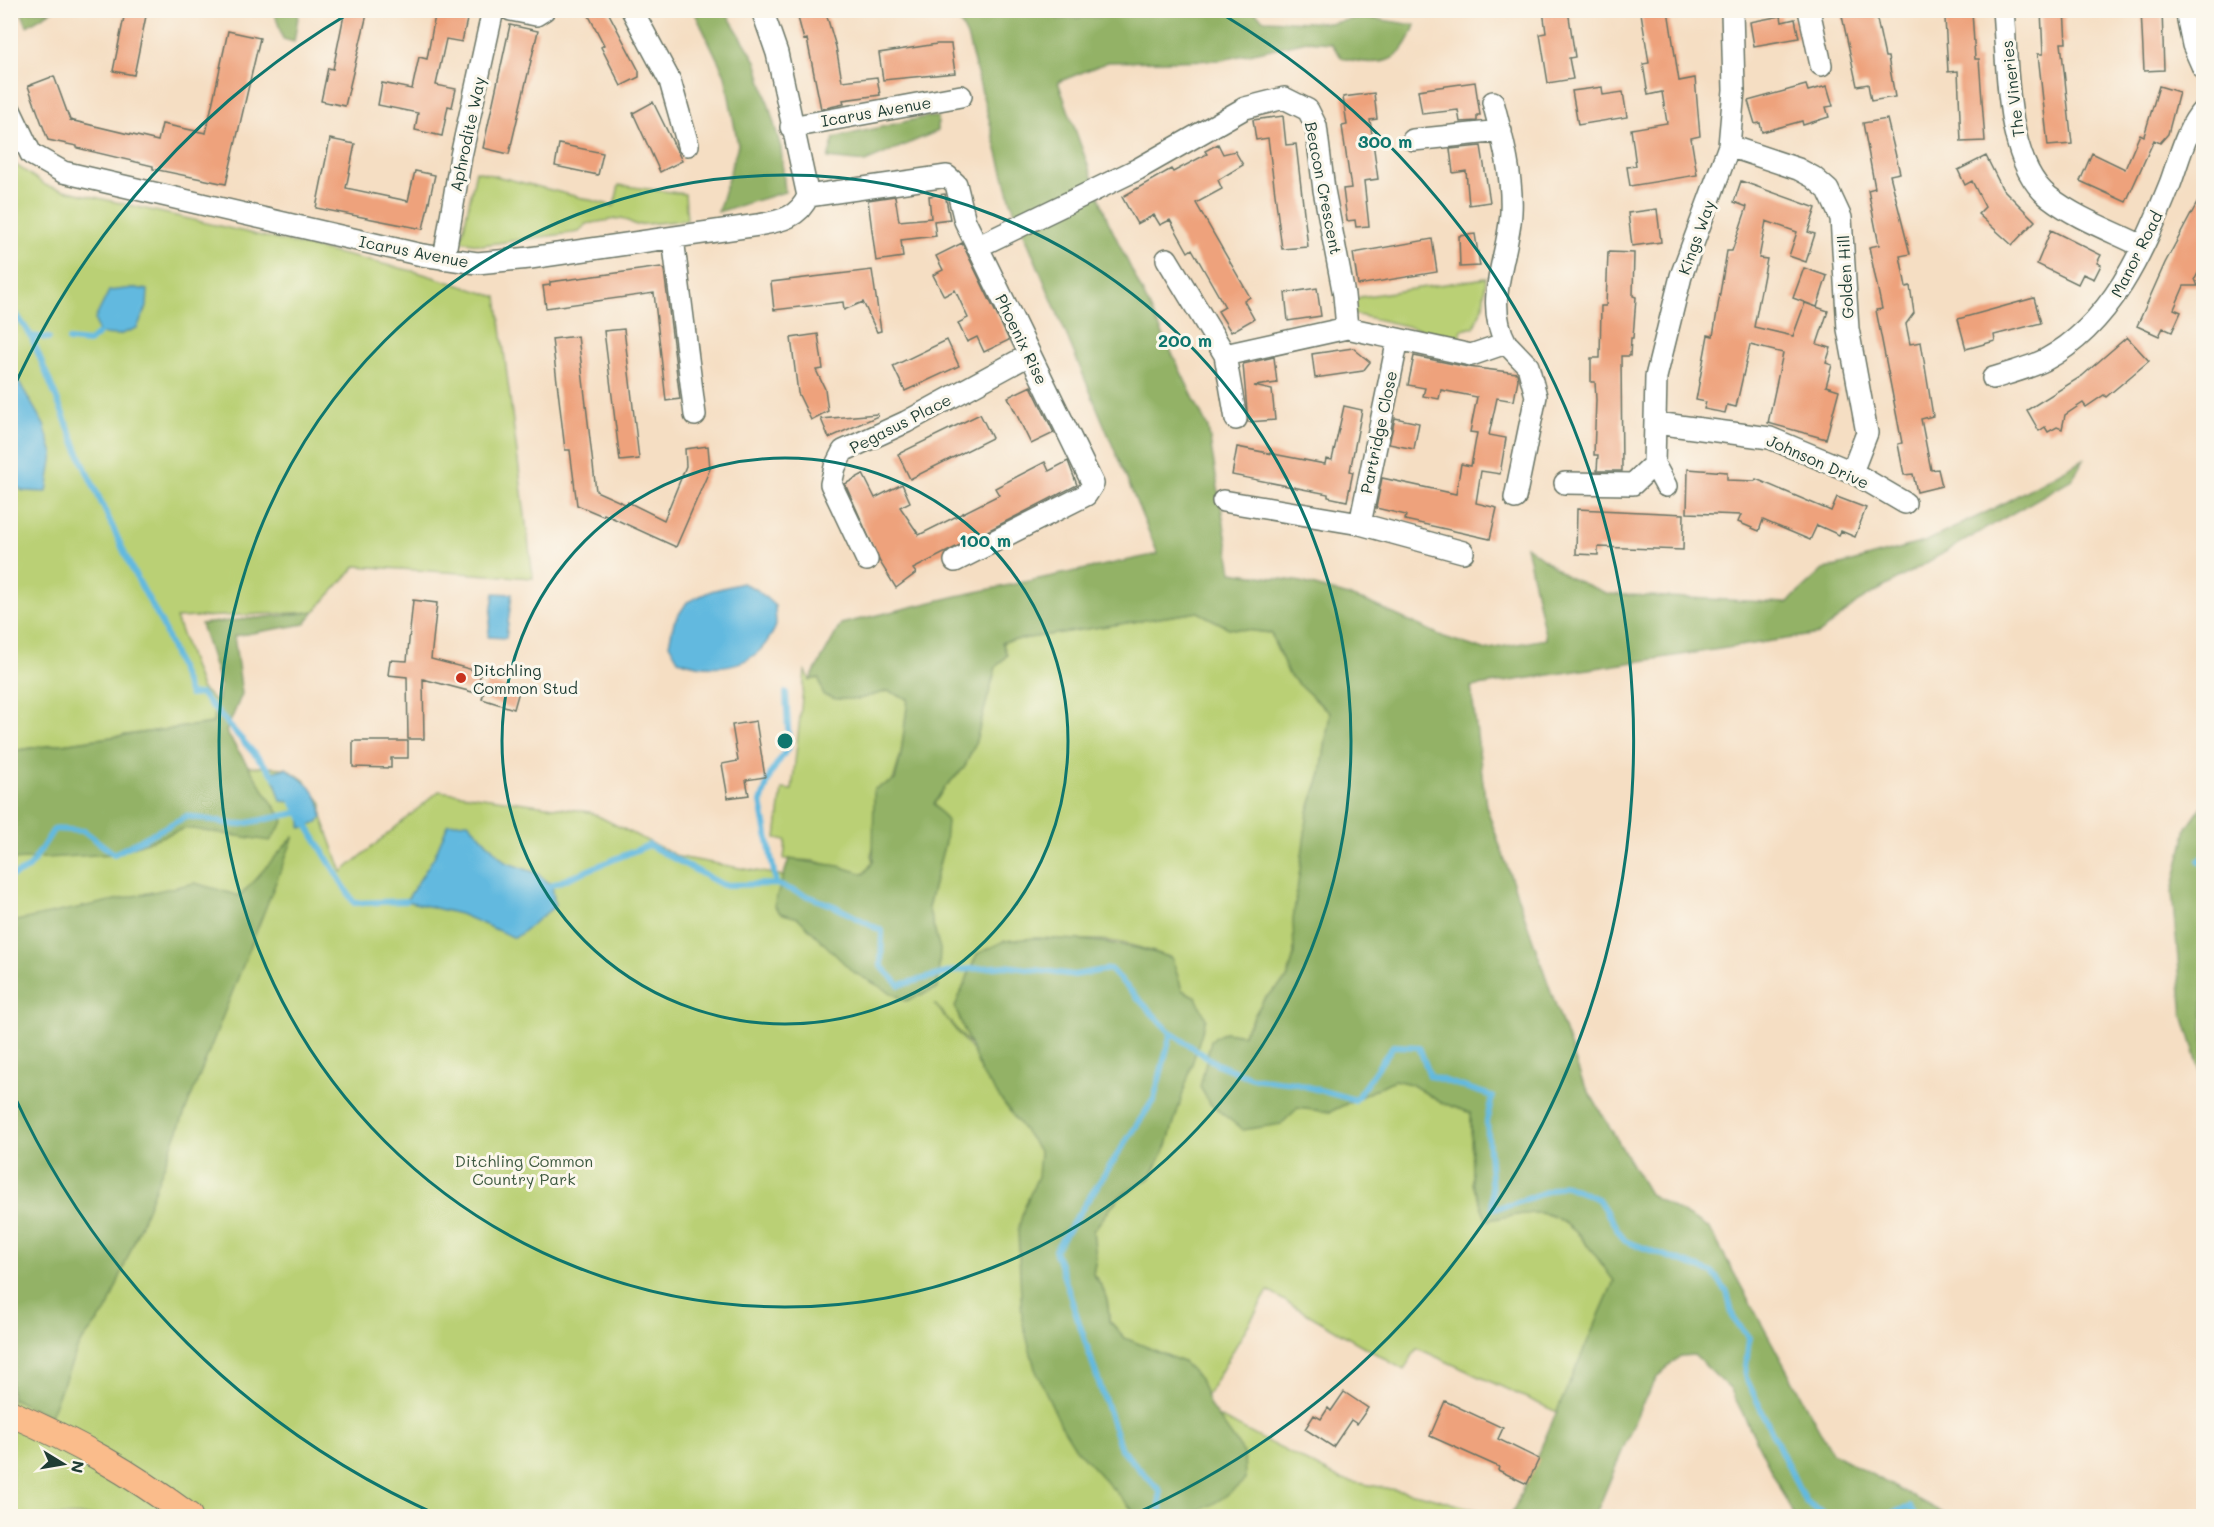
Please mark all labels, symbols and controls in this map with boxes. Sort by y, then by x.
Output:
street label: The Vineries [1996,39,2028,139]
street label: Aphrodite Way [445,75,489,193]
street label: Icarus Avenue [819,91,933,131]
street label: Beacon Crescent [1301,120,1347,256]
text: 300 m [1358,129,1412,153]
street label: Kings Way [1673,197,1719,277]
street label: Manor Road [2105,207,2167,301]
street label: Icarus Avenue [357,230,471,272]
street label: Golden Hill [1832,235,1858,319]
street label: Phoenix Rise [991,290,1053,388]
text: 200 m [1158,328,1212,352]
street label: Partridge Close [1355,369,1401,495]
street label: Pegasus Place [846,388,954,458]
street label: Johnson Drive [1764,429,1872,493]
text: 100 m [959,528,1011,552]
place label: Ditchling Common Stud [473,659,578,698]
marker: Ditchling Common Stud [454,671,468,685]
centre of rings [775,731,795,751]
park label: Ditchling Common Country Park [455,1150,593,1189]
north arrow [33,1434,93,1494]
text: N [67,1459,90,1475]

